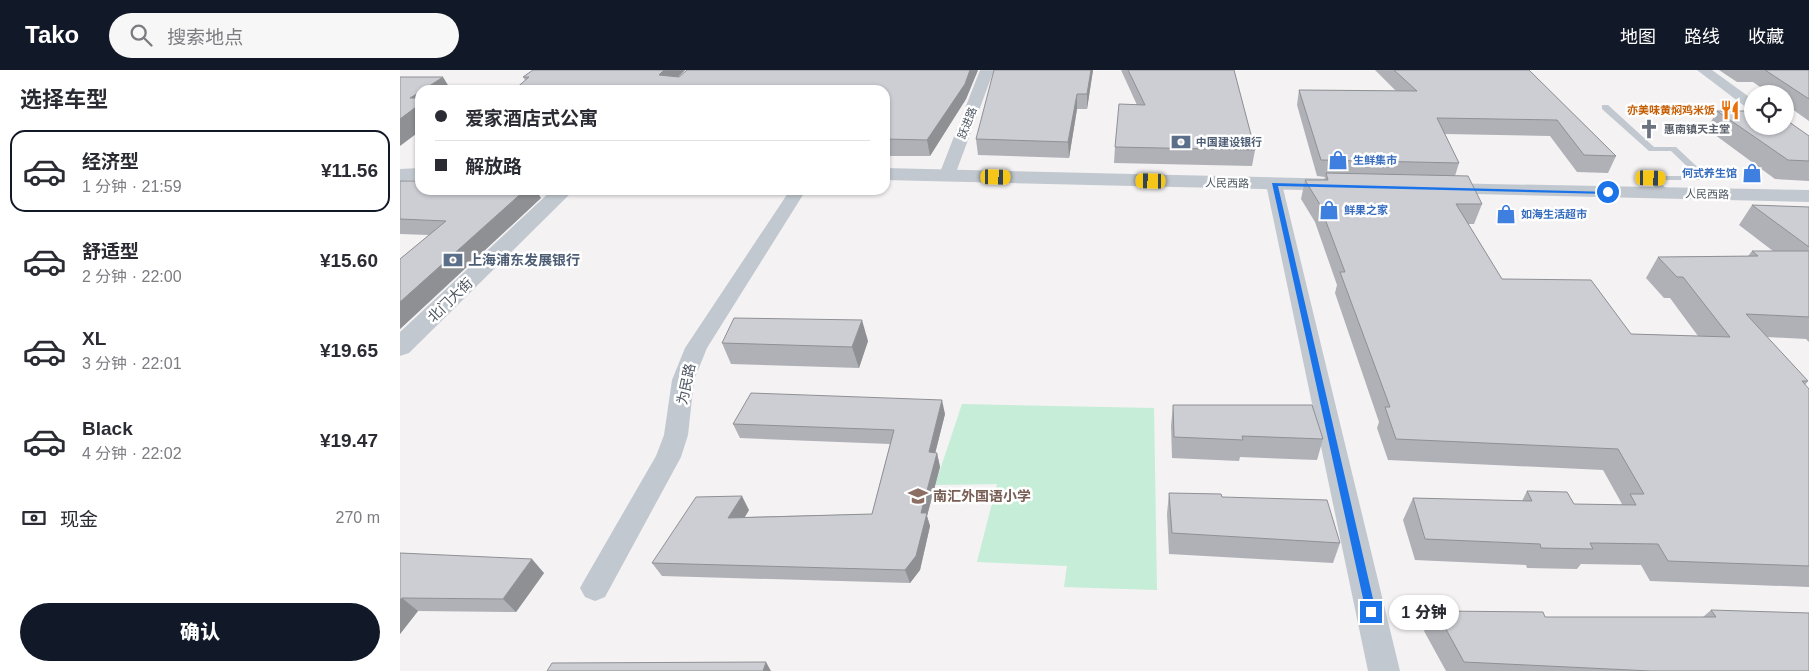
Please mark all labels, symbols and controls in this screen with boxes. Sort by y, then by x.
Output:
search box [109,13,459,58]
text: Tako [25,21,79,48]
icon: search [127,21,155,49]
text: 搜索地点 [167,27,243,48]
text: 地图 [1620,27,1656,47]
text: 路线 [1684,27,1720,47]
text: 收藏 [1748,27,1784,47]
map controls [1744,85,1794,135]
button: locate [1744,85,1794,135]
text: 选择车型 [20,87,108,112]
restaurant icon: 亦美味黄焖鸡米饭 [1719,99,1741,121]
place label: 亦美味黄焖鸡米饭 [1627,104,1715,116]
street label: 跃进路 [955,105,979,141]
text: 爱家酒店式公寓 [465,108,598,129]
church icon: 惠南镇天主堂 [1638,118,1660,140]
place label: 惠南镇天主堂 [1664,123,1730,135]
bank icon: 中国建设银行 [1170,131,1192,153]
place label: 中国建设银行 [1196,136,1262,148]
icon: car [22,149,67,194]
shop icon: 生鲜集市 [1327,149,1349,171]
text: 经济型 [82,151,139,172]
place label: 生鲜集市 [1353,154,1397,166]
text: 解放路 [465,156,522,177]
text: ¥11.56 [321,160,378,181]
shop icon: 何式养生馆 [1741,162,1763,184]
place label: 何式养生馆 [1682,167,1737,179]
car [980,169,1011,185]
car [1635,170,1666,186]
car [1135,173,1166,189]
street label: 人民西路 [1205,177,1249,189]
text: 1 分钟 · 21:59 [82,178,182,195]
route start [1597,181,1619,203]
street label: 人民西路 [1685,188,1729,200]
shop icon: 鲜果之家 [1318,199,1340,221]
shop icon: 如海生活超市 [1495,203,1517,225]
place label: 鲜果之家 [1344,204,1388,216]
place label: 如海生活超市 [1521,208,1587,220]
icon: car [22,239,67,284]
text: 舒适型 [82,241,139,262]
bank icon: 上海浦东发展银行 [442,249,464,271]
text: ¥15.60 [320,250,378,271]
place label: 上海浦东发展银行 [468,252,580,268]
text: 2 分钟 · 22:00 [82,268,182,285]
street label: 北门大街 [424,275,476,325]
text: XL [82,328,106,349]
icon: car [22,329,67,374]
text: ¥19.65 [320,340,378,361]
text: 3 分钟 · 22:01 [82,355,182,372]
street label: 为民路 [674,362,698,406]
text: Black [82,418,133,439]
icon: car [22,419,67,464]
text: ¥19.47 [320,430,378,451]
text: 4 分钟 · 22:02 [82,445,182,462]
school or university icon: 南汇外国语小学 [907,485,929,507]
place label: 南汇外国语小学 [933,488,1031,504]
icon: cash [20,504,48,532]
text: 现金 [60,509,98,530]
text: 270 m [336,509,380,526]
callout: 1 分钟 [1388,594,1458,630]
route end [1360,601,1382,623]
button: 确认 [20,603,380,661]
text: 1 分钟 [1401,604,1447,621]

